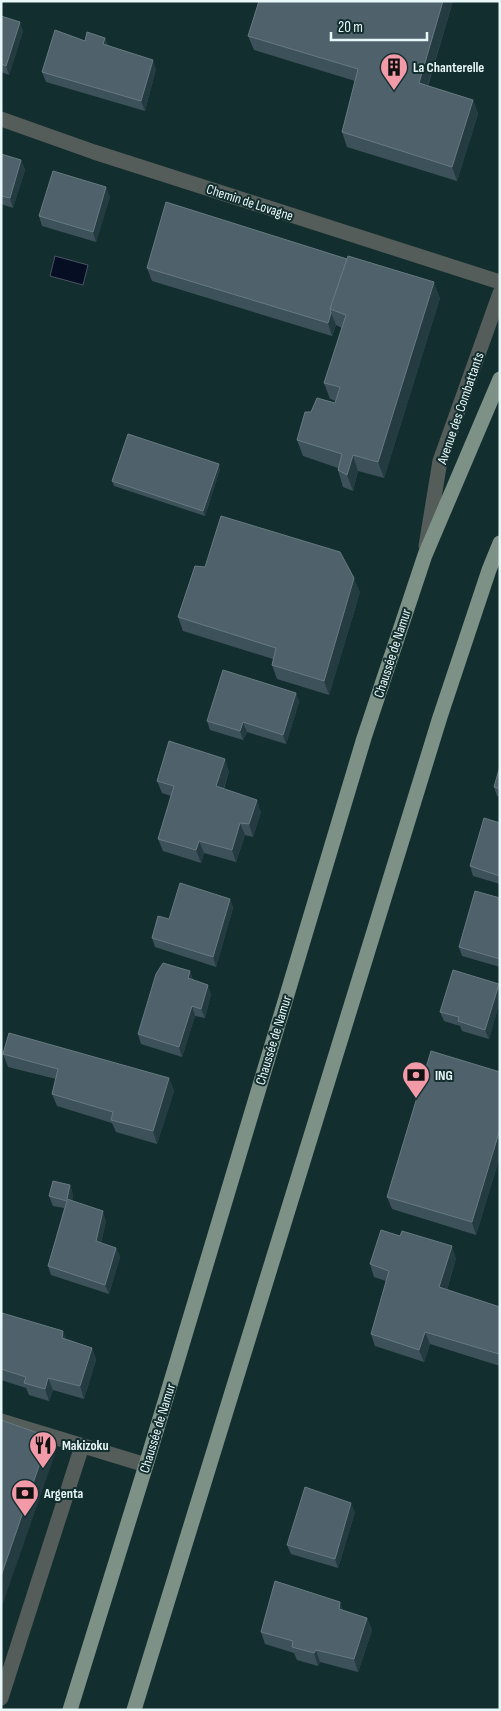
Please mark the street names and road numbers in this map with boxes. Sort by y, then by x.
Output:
street label: Chemin de Lovagne [204,180,295,225]
street label: Avenue des Combattants [433,350,488,467]
street label: Chaussée de Namur [370,607,415,700]
street label: Chaussée de Namur [252,993,295,1087]
street label: Chaussée de Namur [136,1381,179,1475]

